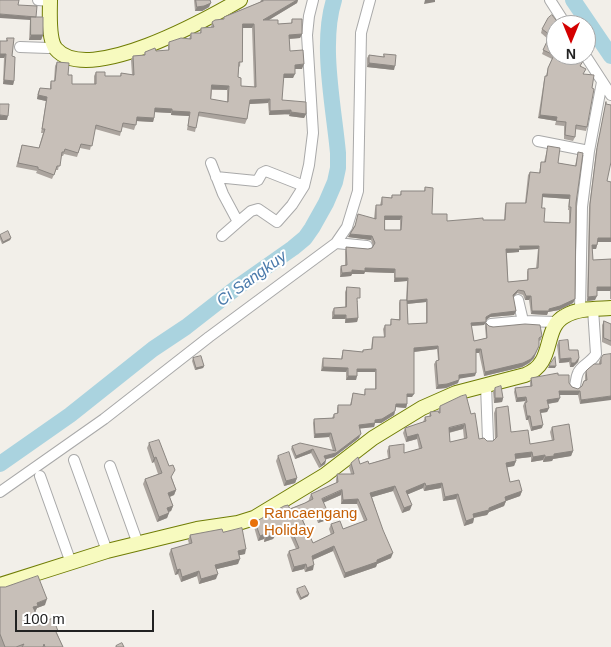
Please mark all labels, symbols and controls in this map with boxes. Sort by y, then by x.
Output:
north arrow [546,15,596,65]
text: N [566,46,576,62]
water label: Ci Sangkuy [213,247,291,311]
place label: Rancaengang Holiday [264,505,357,540]
marker: Rancaengang Holiday [248,517,260,529]
scale bar [18,600,156,632]
text: 100 m [23,610,65,627]

